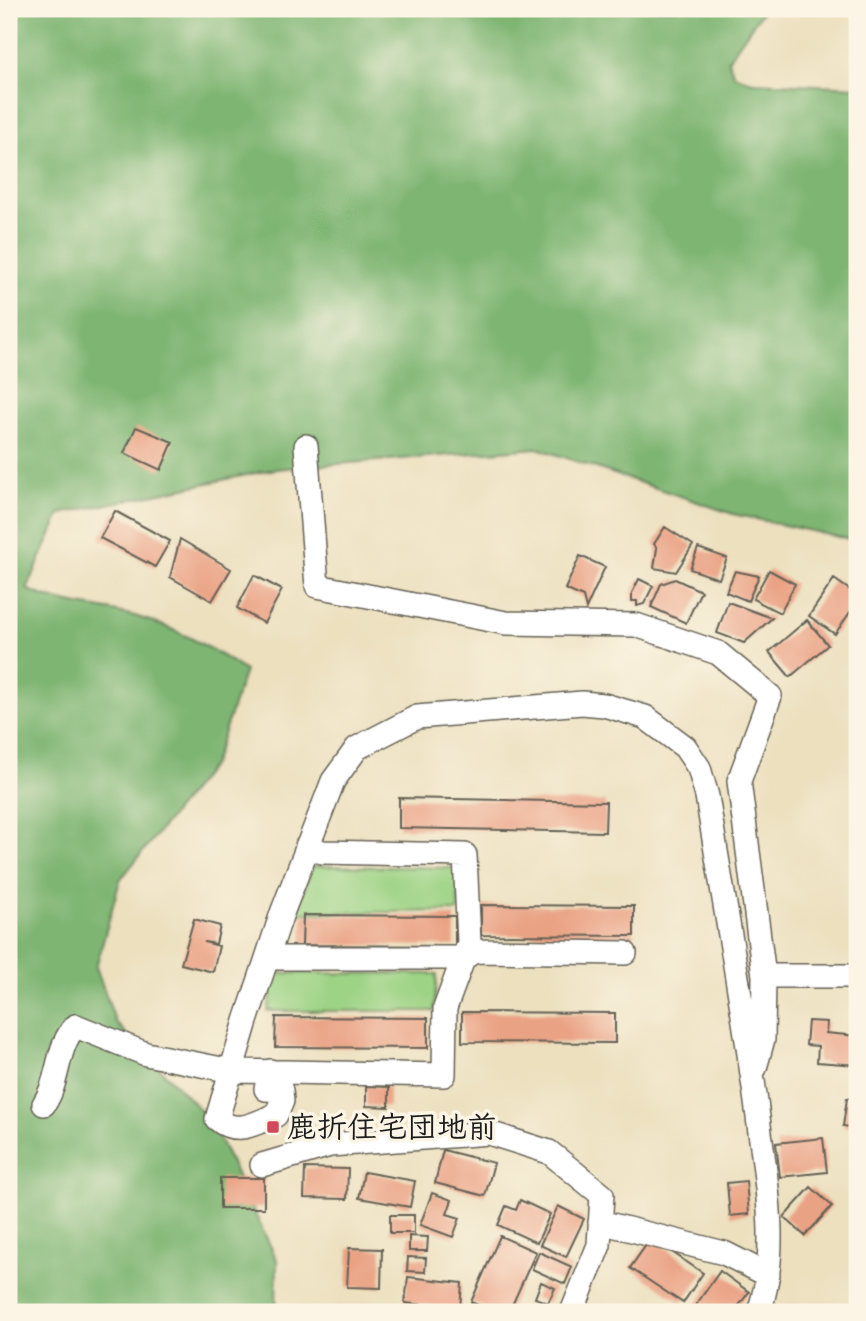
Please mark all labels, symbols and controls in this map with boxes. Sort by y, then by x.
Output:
place label: 鹿折住宅団地前 [287,1108,497,1146]
marker: 鹿折住宅団地前 [265,1119,281,1135]

